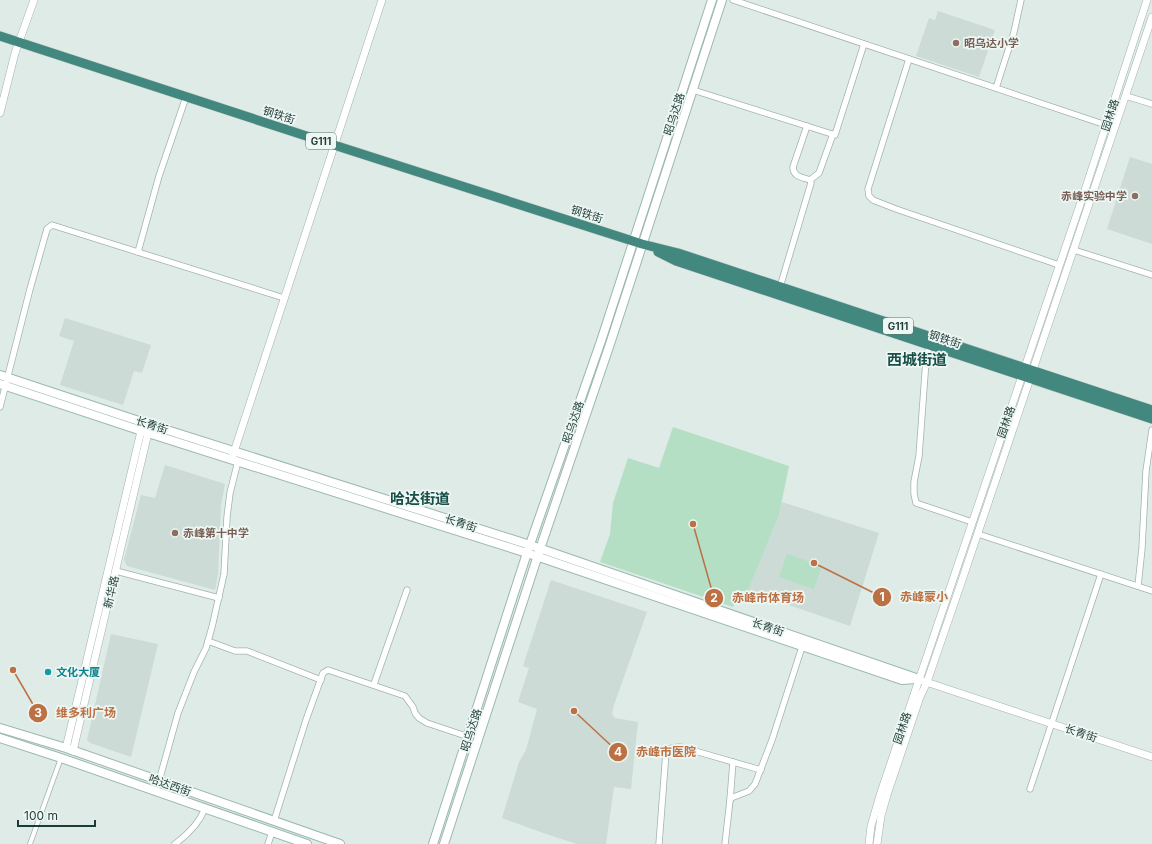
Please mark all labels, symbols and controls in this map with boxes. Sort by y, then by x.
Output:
place label: 昭乌达小学 [964,36,1019,50]
marker: 昭乌达小学 [951,38,961,48]
street label: 昭乌达路 [661,91,687,137]
street label: 园林路 [1098,97,1122,133]
street label: 钢铁街 [261,103,297,127]
road number: G111 [306,133,336,149]
place label: 赤峰实验中学 [1061,189,1127,203]
marker: 赤峰实验中学 [1130,191,1140,201]
street label: 钢铁街 [569,202,605,226]
road number: G111 [883,318,913,334]
street label: 钢铁街 [927,327,963,351]
district label: 西城街道 [887,350,947,369]
street label: 昭乌达路 [559,399,587,445]
street label: 园林路 [994,404,1018,440]
street label: 长青街 [134,413,170,437]
district label: 哈达街道 [390,489,450,508]
street label: 长青街 [443,511,479,535]
place label: 赤峰第十中学 [183,526,249,540]
marker: 赤峰第十中学 [170,528,180,538]
street label: 新华路 [100,574,122,610]
callout: 赤峰蒙小 [872,585,956,609]
callout: 赤峰市体育场 [704,586,812,610]
text: 1 [879,589,885,604]
text: 赤峰蒙小 [900,589,948,604]
text: 2 [710,590,718,605]
text: 赤峰市体育场 [732,590,804,605]
street label: 长青街 [750,615,786,639]
place label: 文化大厦 [56,665,100,679]
marker: 文化大厦 [43,667,53,677]
callout: 维多利广场 [28,701,124,725]
text: 3 [34,705,42,720]
text: 维多利广场 [56,705,116,720]
street label: 昭乌达路 [458,707,484,753]
street label: 园林路 [890,710,914,746]
street label: 长青街 [1063,721,1099,745]
callout: 赤峰市医院 [608,740,704,764]
text: 4 [614,744,622,759]
text: 赤峰市医院 [636,744,696,759]
street label: 哈达西街 [147,771,193,799]
scale bar [18,802,95,828]
text: 100 m [24,808,58,823]

